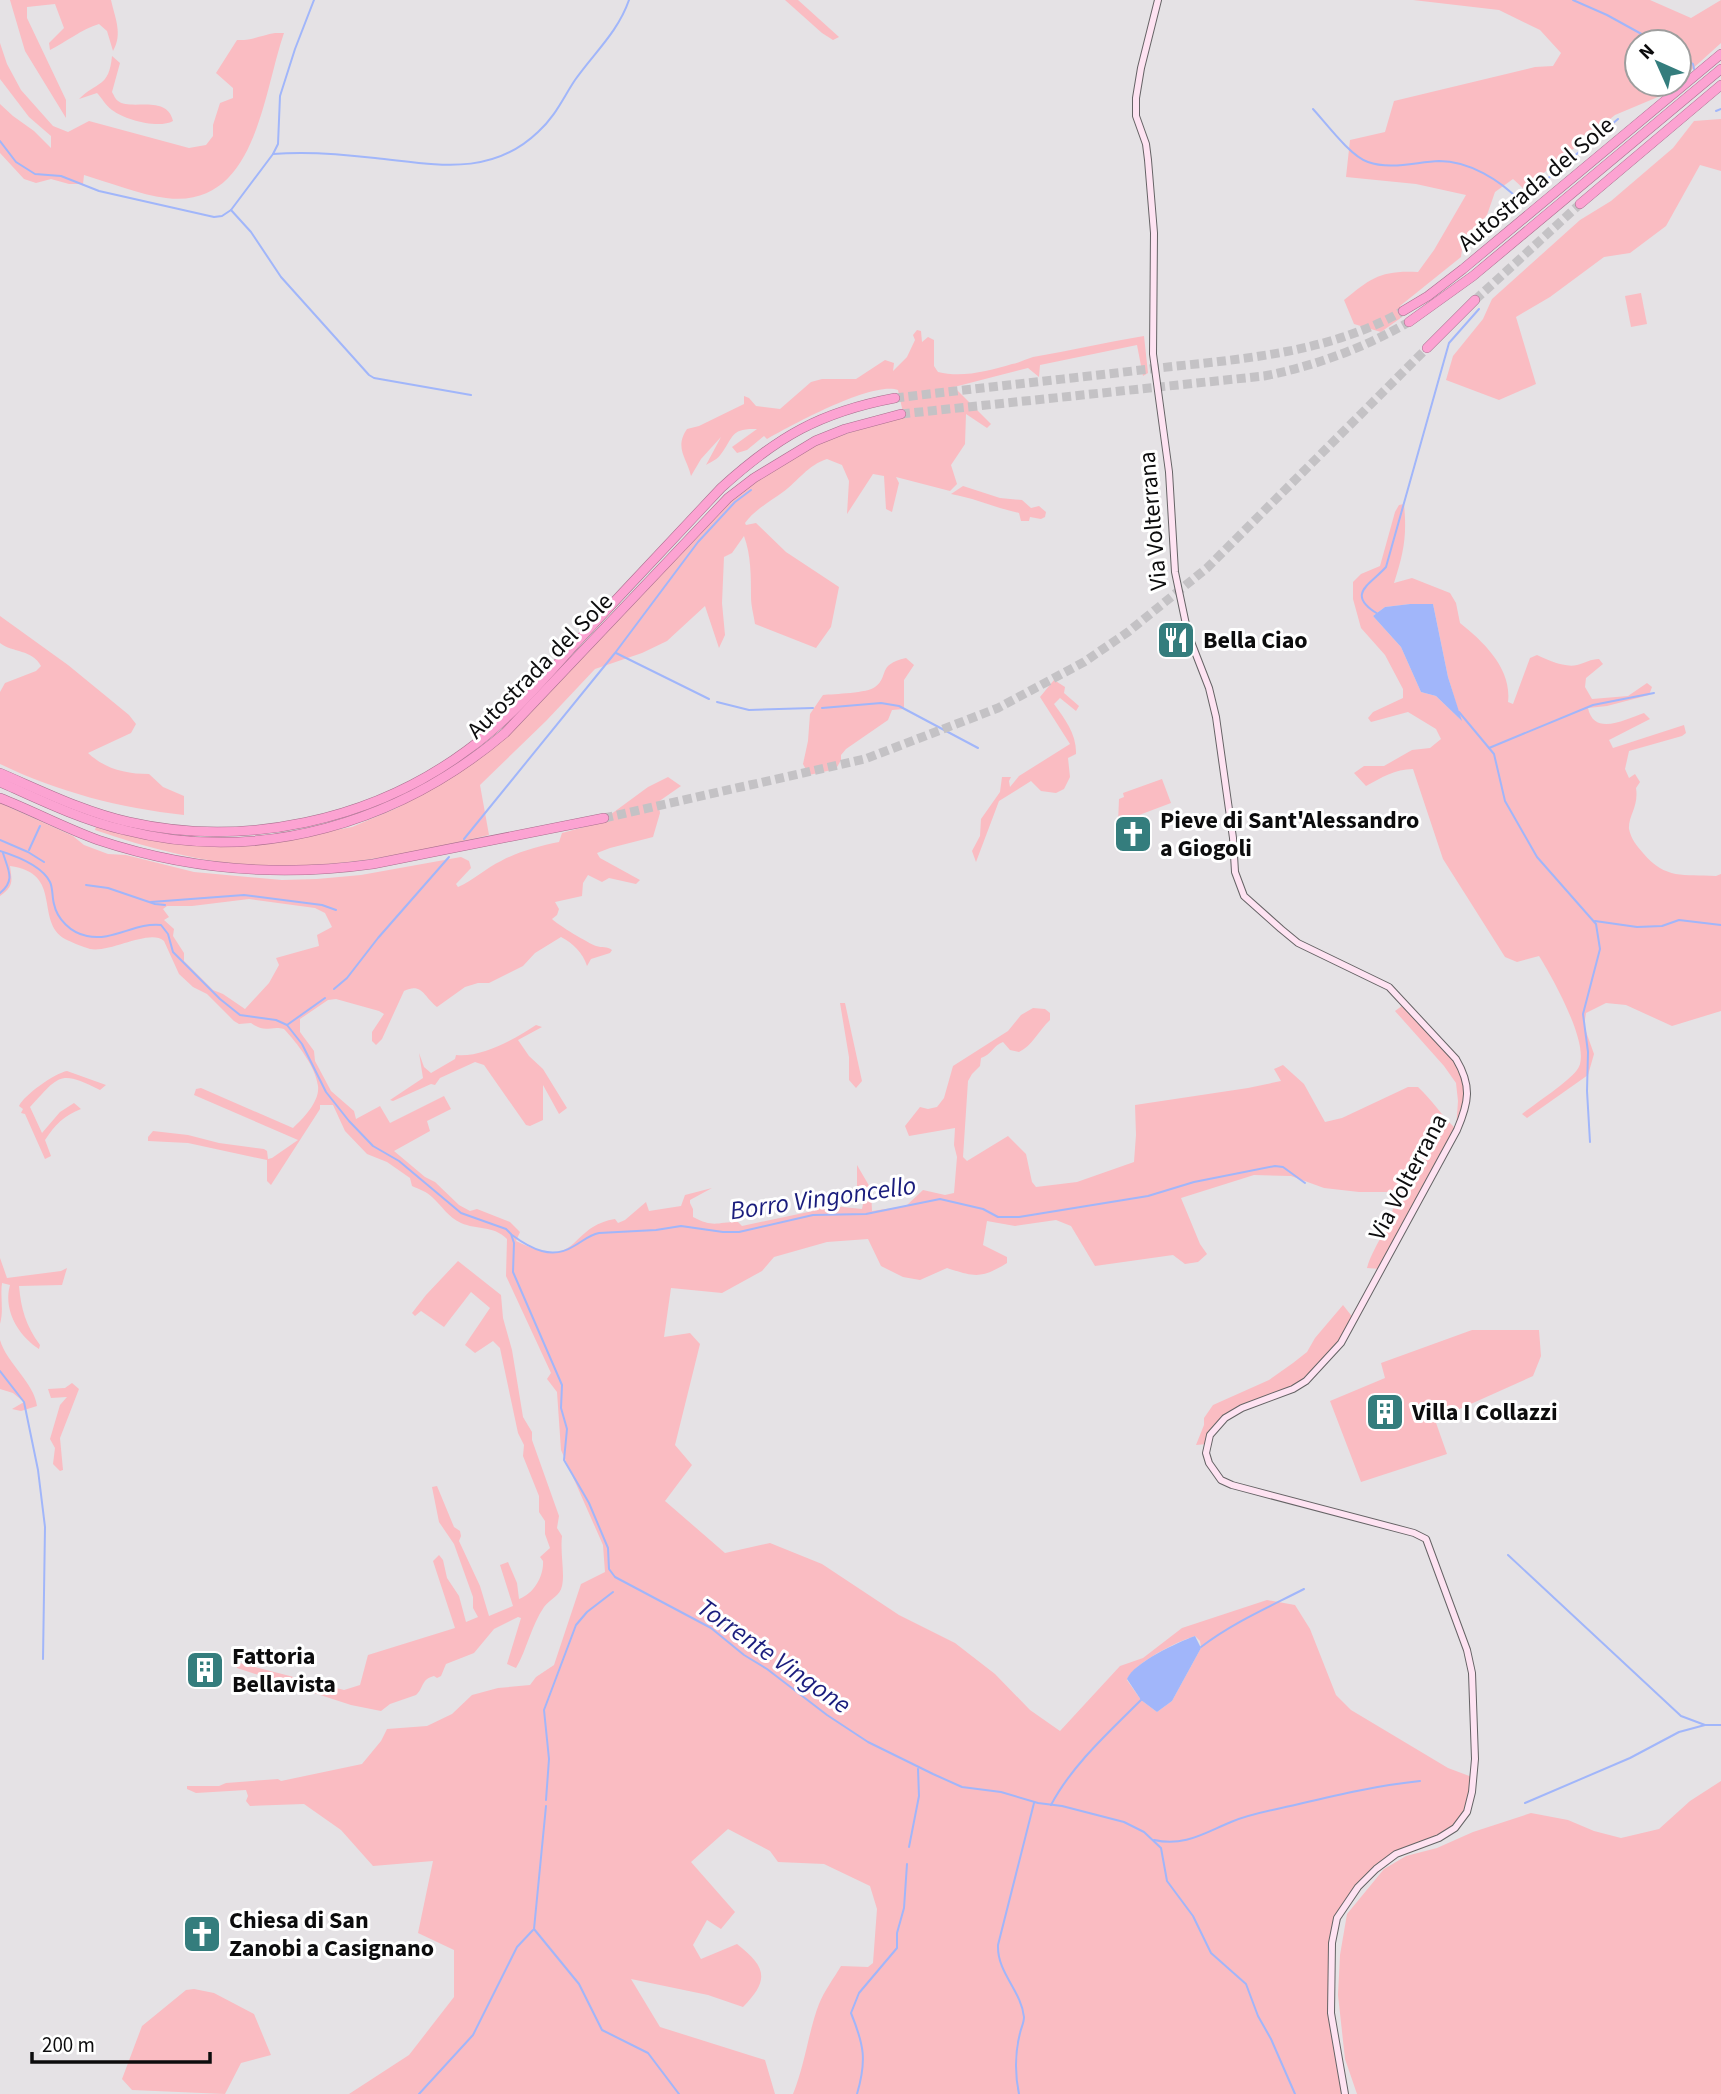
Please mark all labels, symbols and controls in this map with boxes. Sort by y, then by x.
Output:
north arrow [1623,28,1693,98]
text: N [1633,38,1661,66]
street label: Autostrada del Sole [1450,108,1622,260]
street label: Via Volterrana [1129,450,1177,592]
street label: Autostrada del Sole [459,585,621,747]
restaurant icon: Bella Ciao [1155,619,1197,661]
place label: Bella Ciao [1203,623,1308,658]
place label: Pieve di Sant'Alessandro a Giogoli [1160,803,1419,866]
church icon: Pieve di Sant'Alessandro a Giogoli [1112,813,1154,855]
street label: Via Volterrana [1360,1107,1456,1247]
water label: Borro Vingoncello [728,1167,918,1229]
building icon: Villa I Collazzi [1364,1391,1406,1433]
place label: Villa I Collazzi [1411,1395,1558,1430]
water label: Torrente Vingone [690,1589,858,1723]
place label: Fattoria Bellavista [232,1639,336,1702]
building icon: Fattoria Bellavista [184,1649,226,1691]
place label: Chiesa di San Zanobi a Casignano [229,1903,434,1966]
church icon: Chiesa di San Zanobi a Casignano [181,1913,223,1955]
scale bar [32,2021,210,2064]
text: 200 m [42,2030,95,2060]

